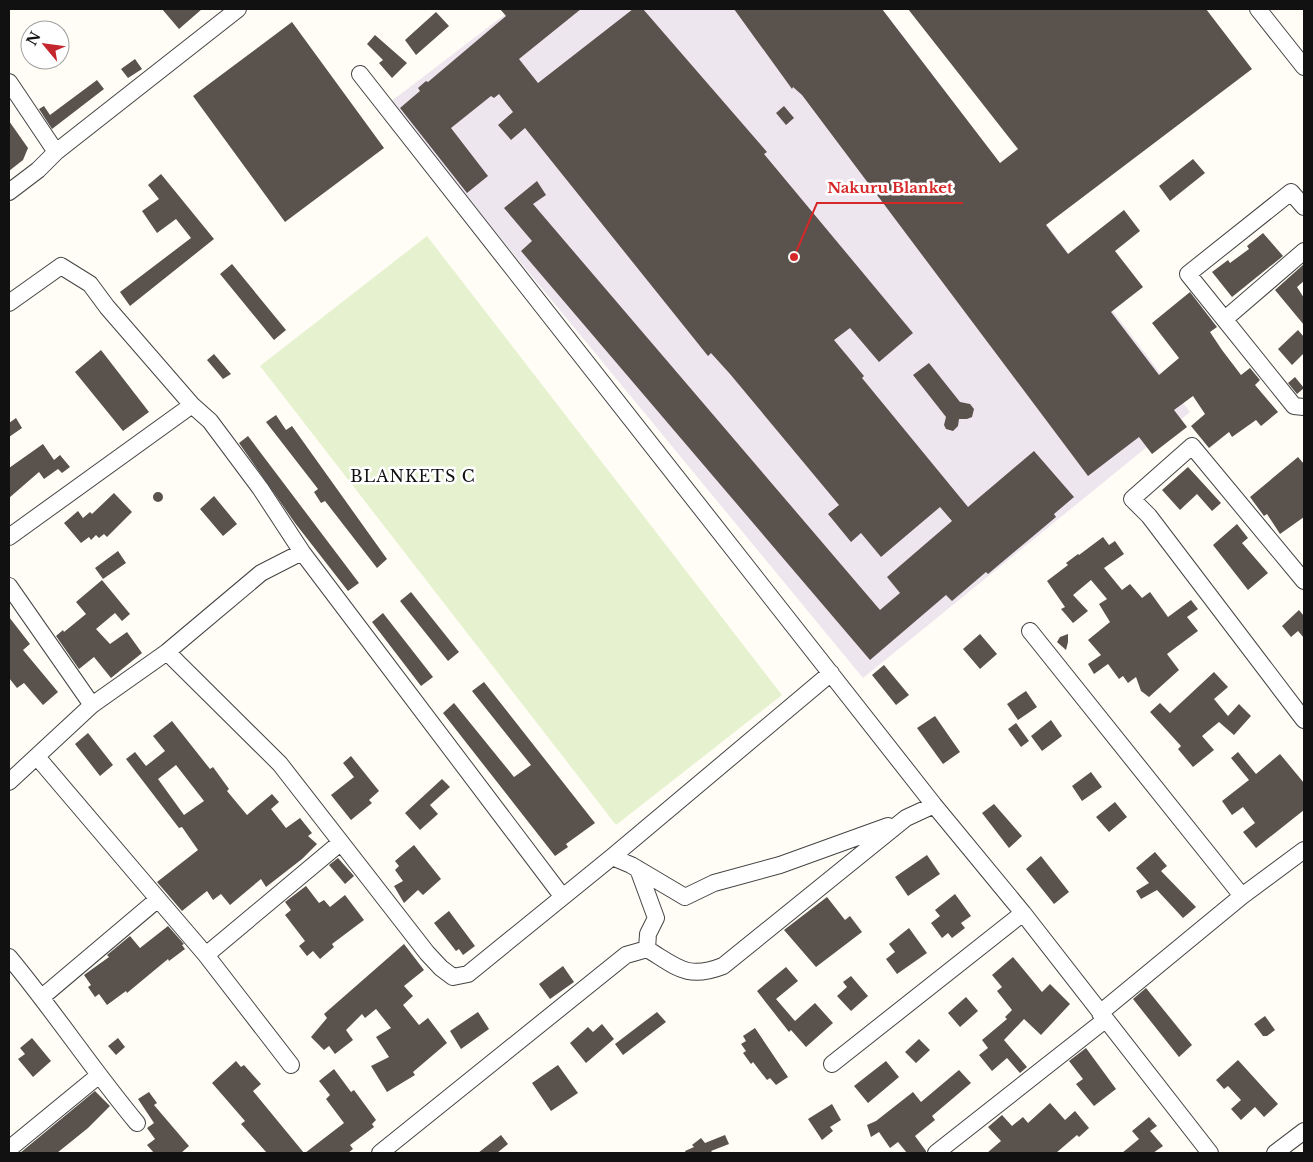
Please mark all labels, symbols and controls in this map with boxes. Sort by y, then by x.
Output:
north arrow [20,20,70,70]
text: N [23,29,45,49]
callout: Nakuru Blanket [817,173,963,203]
text: Nakuru Blanket [827,178,953,197]
district label: BLANKETS C [350,466,476,486]

